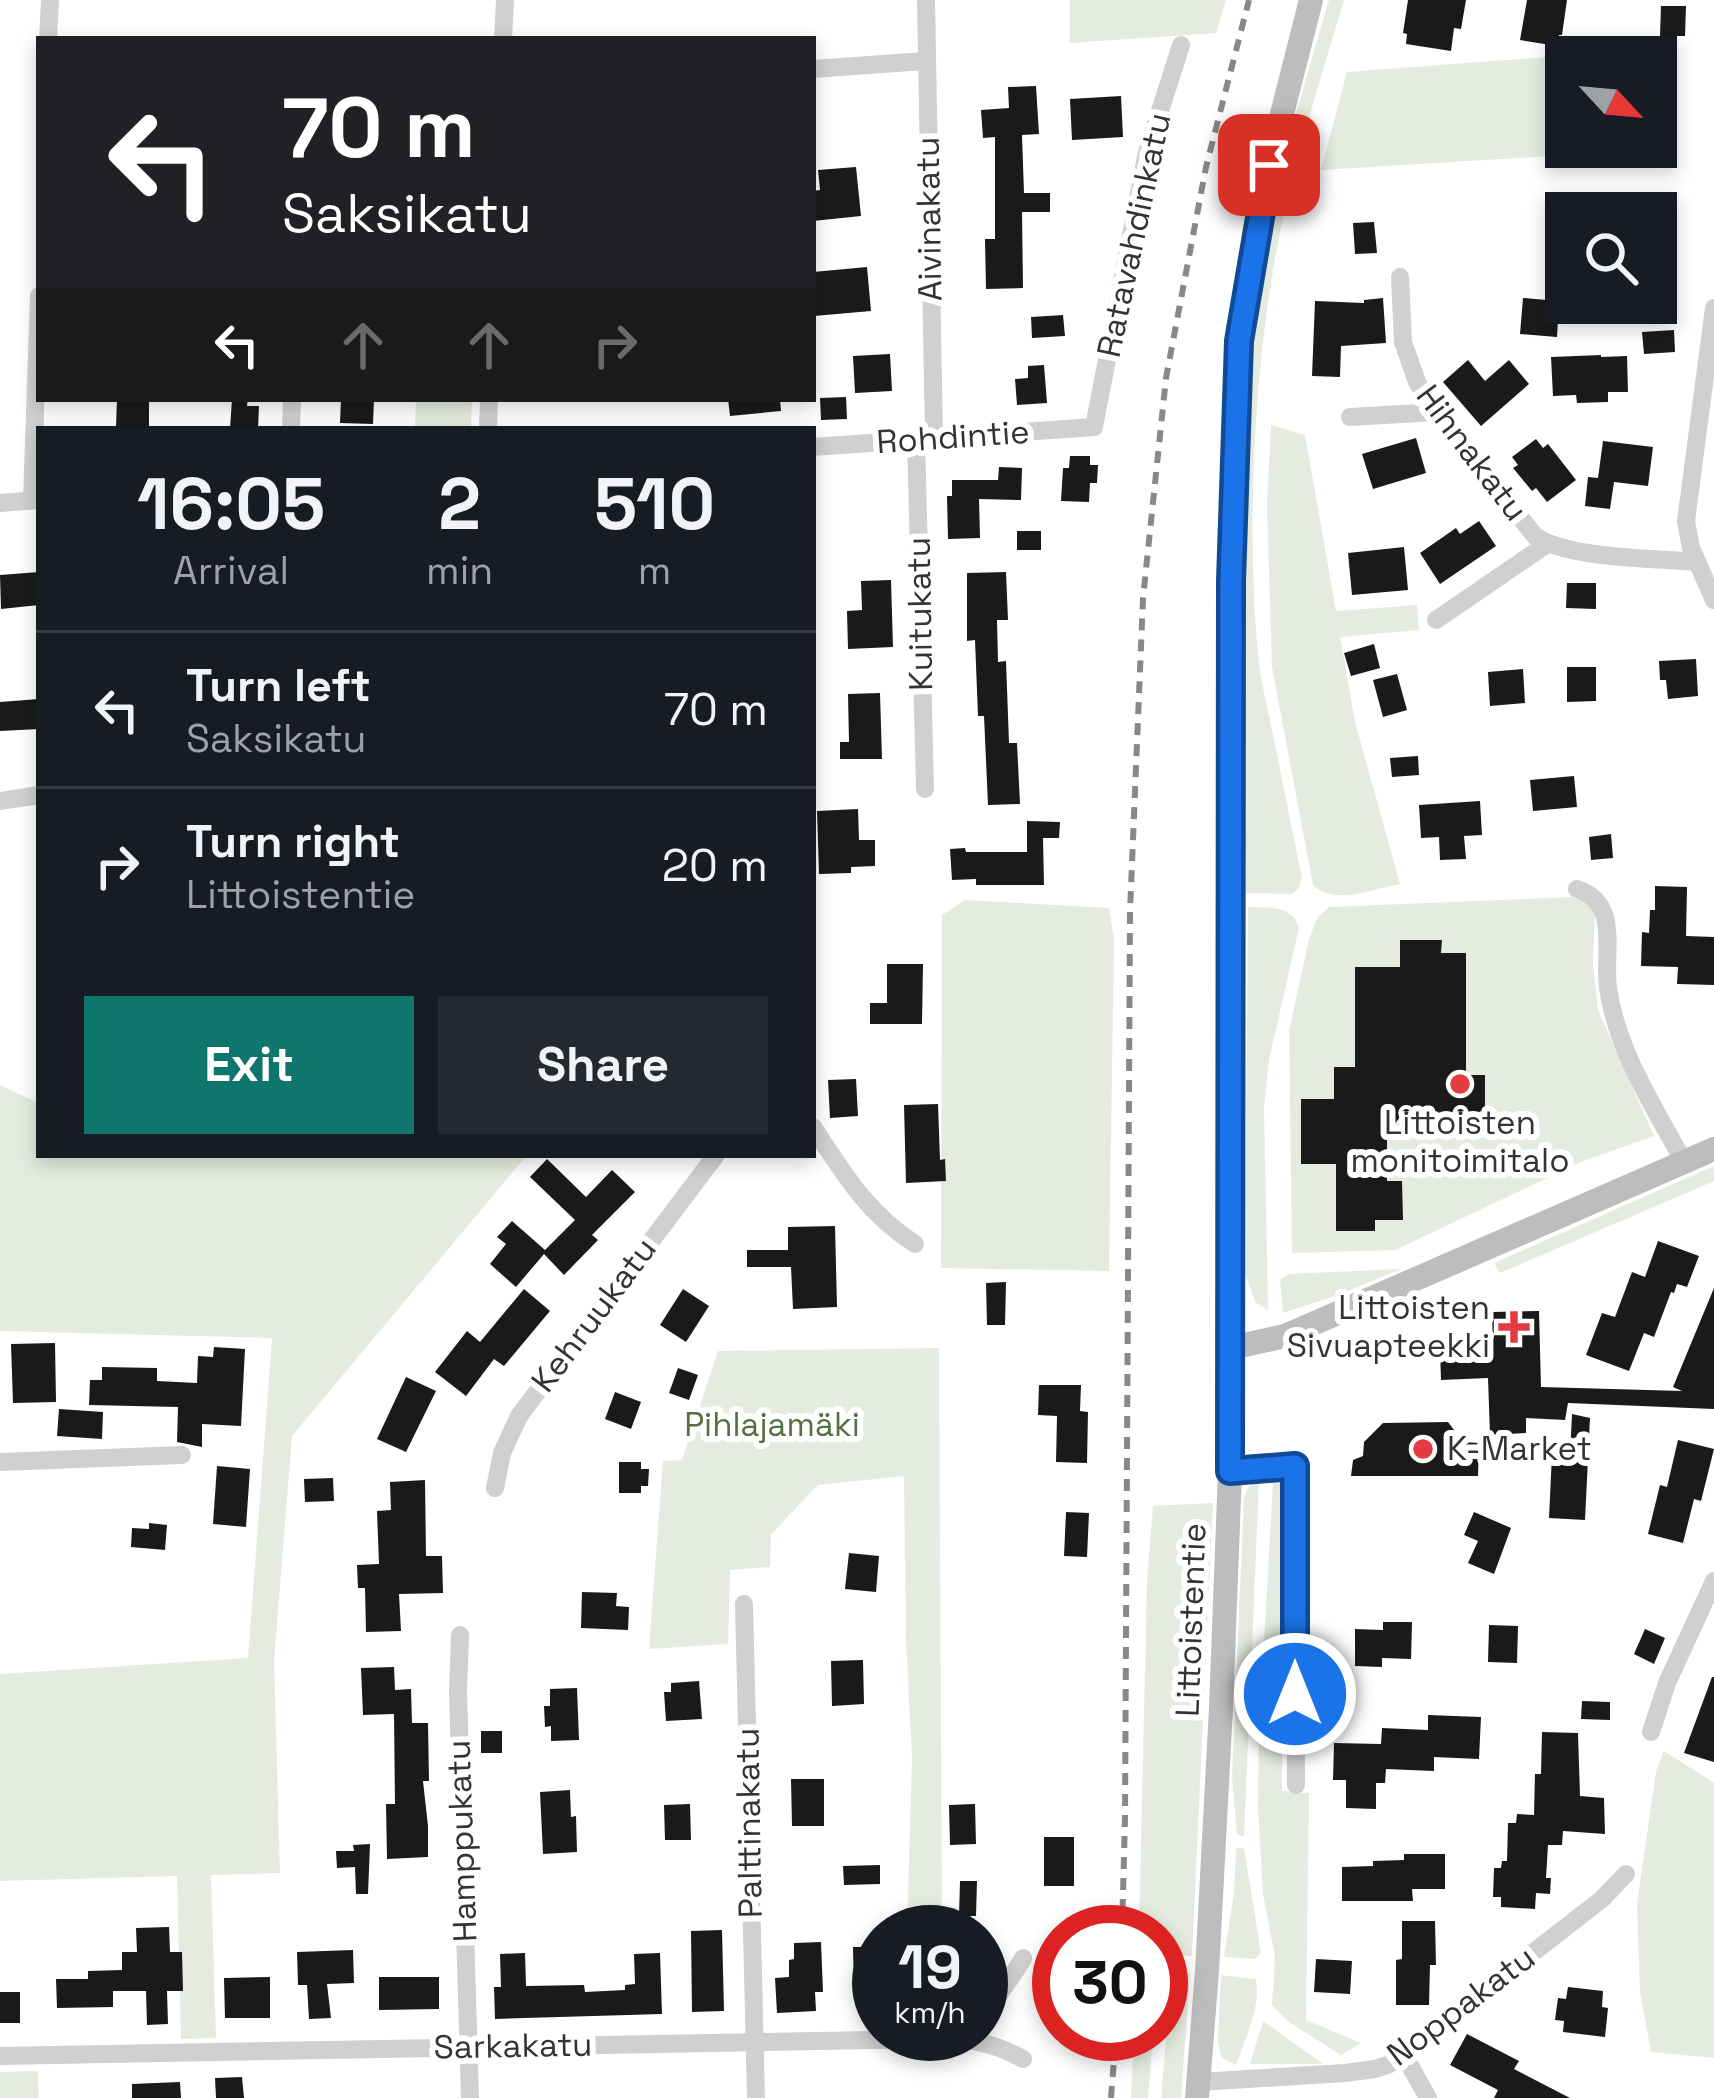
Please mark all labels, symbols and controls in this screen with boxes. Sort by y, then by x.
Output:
north arrow [1545,36,1677,168]
map controls [1545,36,1677,324]
text: 70 m [282,74,476,182]
icon: left [84,84,240,240]
street label: Ratavahdinkatu [1088,109,1180,361]
pin [1218,114,1320,216]
icon: arrive [1236,132,1302,198]
street label: Aivinakatu [907,136,951,302]
text: Saksikatu [282,179,532,248]
button: search [1545,192,1677,324]
icon: left [204,312,270,378]
icon: ahead [330,312,396,378]
icon: ahead [456,312,522,378]
icon: right [582,312,648,378]
street label: Hihnakatu [1407,377,1537,529]
street label: Rohdintie [875,411,1031,463]
text: 16:05 [137,458,325,550]
text: 2 [438,458,481,550]
text: 510 [594,458,715,550]
street label: Kuitukatu [898,537,942,691]
text: Arrival [173,546,289,595]
text: min [426,546,493,595]
text: m [638,546,671,595]
text: Turn left [186,657,371,714]
icon: left [84,677,150,743]
text: 70 m [664,681,768,738]
text: Saksikatu [186,714,366,763]
text: Turn right [186,813,400,870]
icon: right [84,833,150,899]
text: 20 m [662,837,768,894]
text: Littoistentie [186,870,415,919]
button: Exit [84,996,414,1134]
button: Share [438,996,768,1134]
marker: Littoisten monitoimitalo [1447,1071,1473,1097]
place label: Littoisten monitoimitalo [1350,1102,1570,1182]
street label: Kehruukatu [522,1229,666,1401]
place label: Littoisten Sivuapteekki [1287,1287,1490,1367]
marker: Littoisten Sivuapteekki [1501,1314,1527,1340]
park label: Pihlajamäki [684,1404,860,1446]
place label: K-Market [1447,1428,1592,1470]
marker: K-Market [1410,1436,1436,1462]
street label: Littoistentie [1167,1522,1215,1718]
position arrow [1232,1631,1358,1757]
street label: Palttinakatu [726,1727,772,1919]
street label: Hamppukatu [437,1739,487,1943]
speed limit sign: 30 [1032,1905,1188,2061]
text: 19 [898,1929,962,2006]
street label: Noppakatu [1379,1937,1543,2075]
text: km/h [894,1993,966,2032]
street label: Sarkakatu [433,2024,593,2068]

